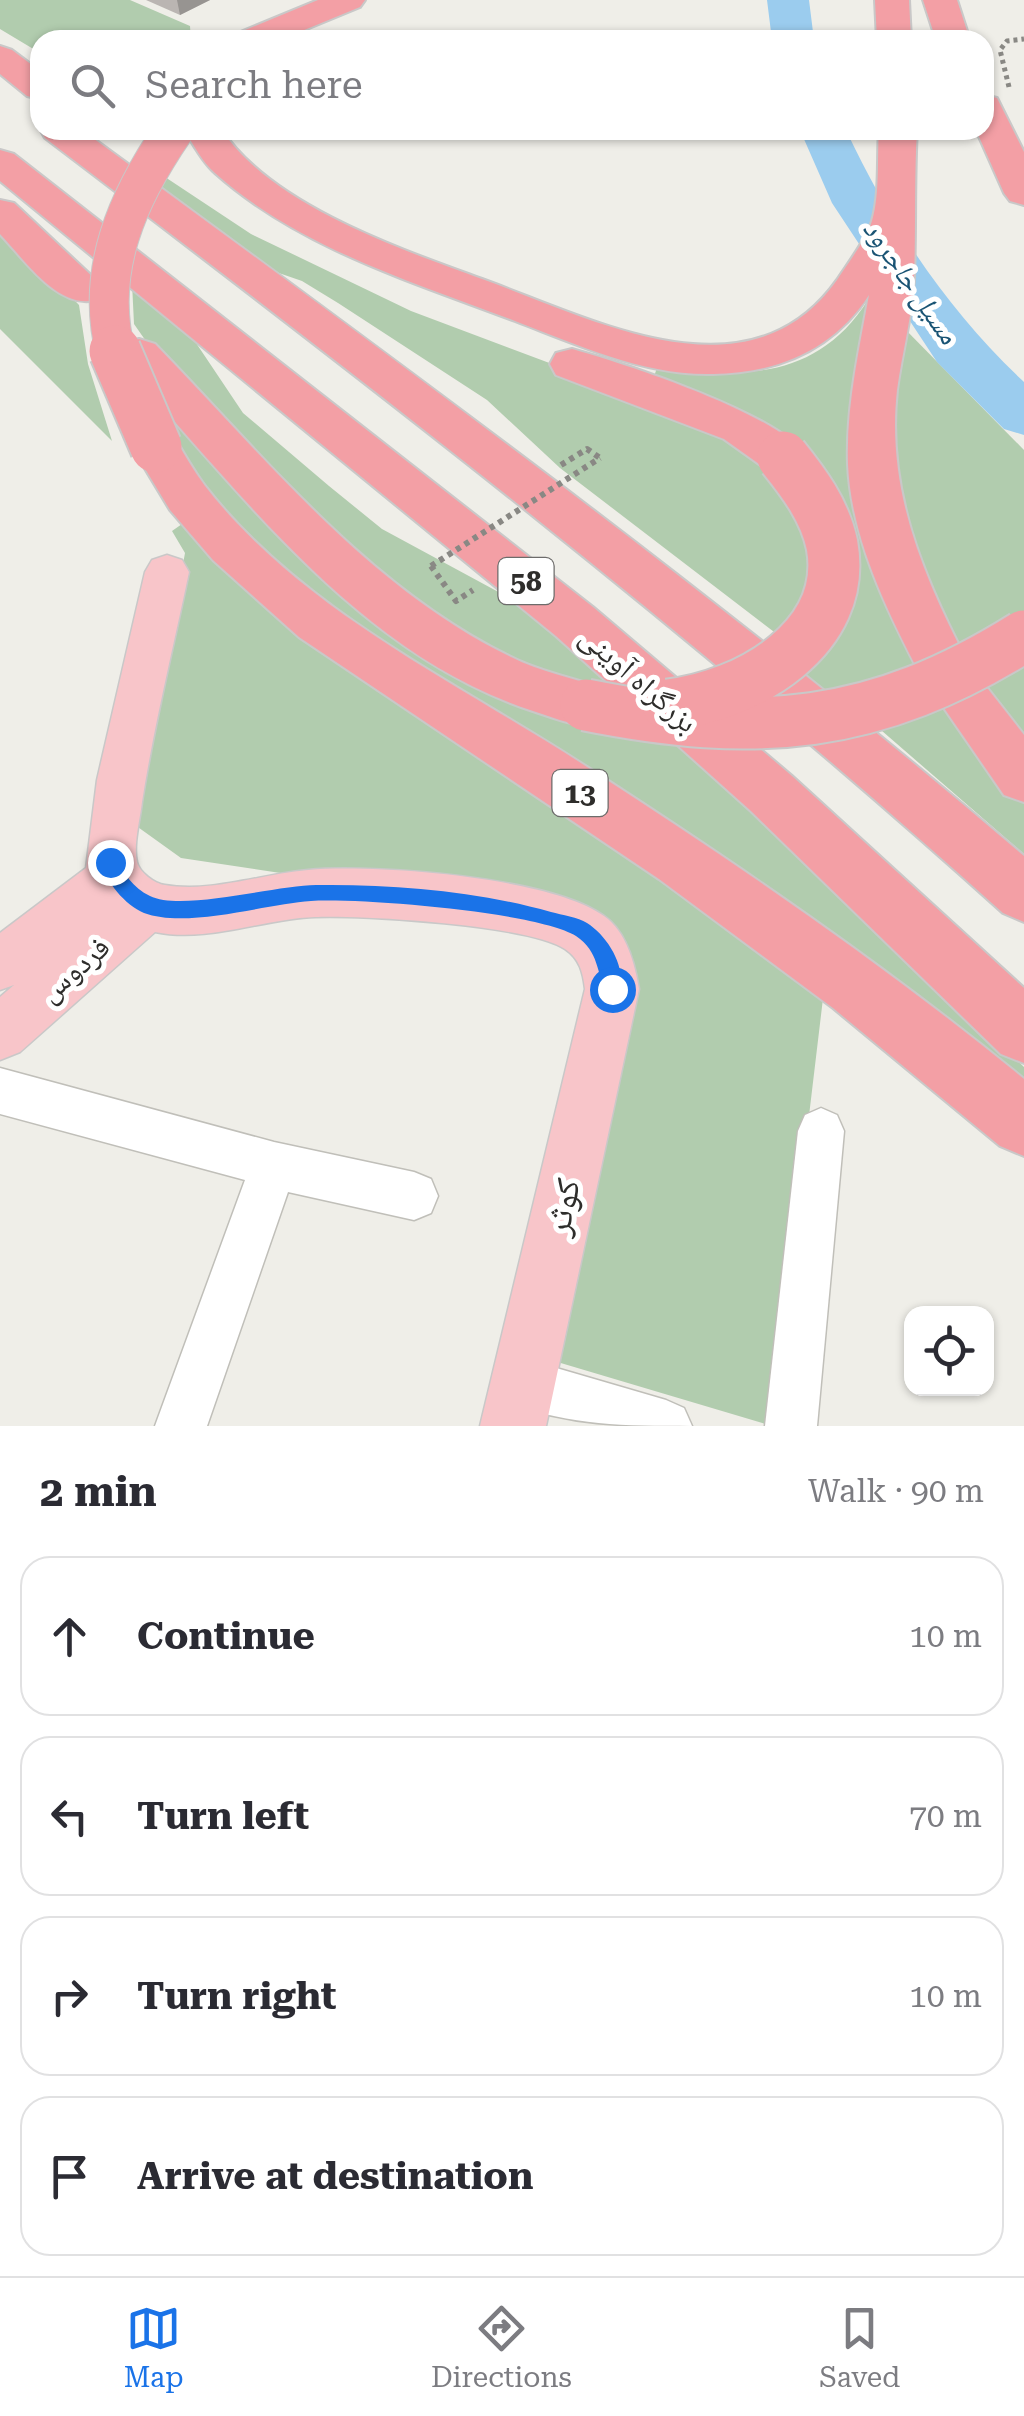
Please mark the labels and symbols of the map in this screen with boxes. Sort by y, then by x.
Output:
water label: مسیل جاجرود [855,214,966,351]
road number: 58 [498,558,554,604]
street label: بزرگراه آوینی [572,618,705,740]
road number: 13 [552,770,608,816]
route end [88,840,134,886]
street label: فردوس [32,929,117,1010]
route start [590,967,636,1013]
street label: کوثر [536,1175,589,1240]

